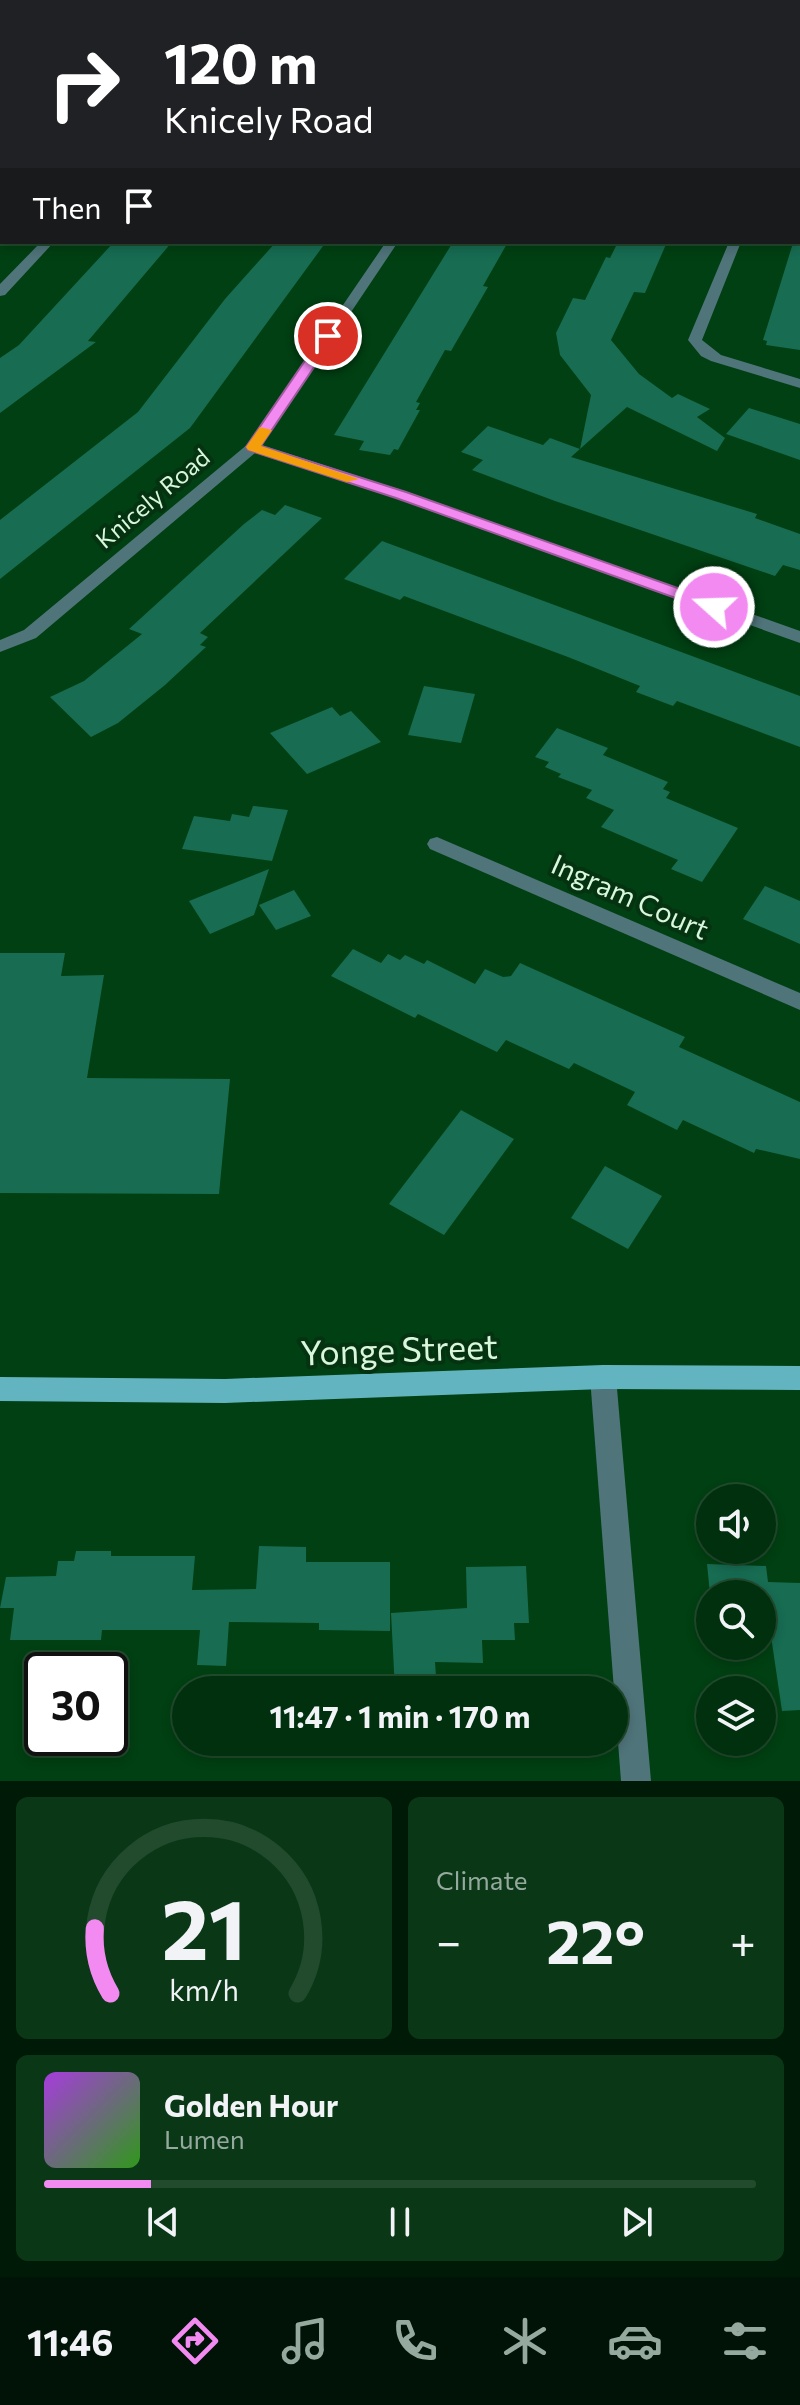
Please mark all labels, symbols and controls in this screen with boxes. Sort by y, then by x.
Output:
text: 120 m [164,27,318,96]
icon: right [32,32,136,136]
text: Knicely Road [164,96,374,140]
icon: arrive [117,184,161,228]
text: Then [32,188,101,225]
pin [294,302,362,370]
icon: arrive [306,314,350,358]
street label: Knicely Road [89,442,215,554]
position arrow [672,565,756,649]
street label: Ingram Court [546,846,714,946]
street label: Yonge Street [300,1324,498,1372]
map controls [696,1484,776,1756]
button: sound [696,1484,776,1564]
button: search [696,1580,776,1660]
speed limit sign: 30 [24,1652,128,1756]
button: layers [696,1676,776,1756]
text: 11:47 · 1 min · 170 m [269,1697,531,1734]
text: Climate [436,1864,528,1895]
text: 21 [162,1875,246,1977]
text: 22° [546,1903,645,1976]
text: − [436,1913,461,1967]
text: + [730,1913,756,1967]
text: km/h [169,1972,239,2007]
text: Golden Hour [164,2086,338,2123]
text: Lumen [164,2123,245,2154]
icon: previous [141,2200,185,2244]
icon: pause [378,2200,422,2244]
icon: next [615,2200,659,2244]
icon: directions [167,2313,223,2369]
icon: music [277,2313,333,2369]
icon: phone [387,2313,443,2369]
icon: climate [497,2313,553,2369]
icon: car [607,2313,663,2369]
icon: filters [717,2313,773,2369]
text: 11:46 [27,2319,113,2363]

